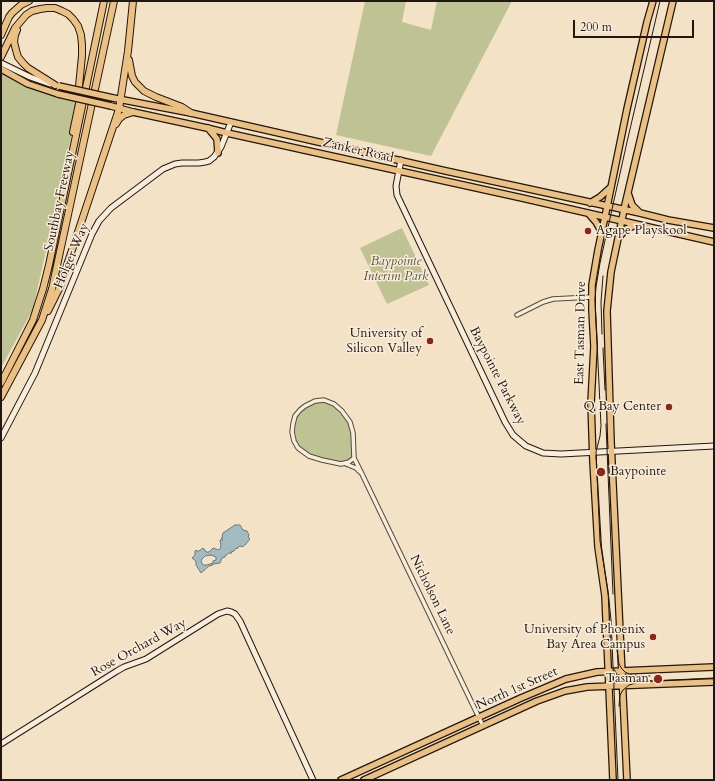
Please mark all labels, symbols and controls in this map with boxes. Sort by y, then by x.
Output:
scale bar [575,12,696,38]
text: 200 m [580,19,612,35]
street label: Zanker Road [321,135,395,167]
street label: Southbay Freeway [42,150,78,252]
street label: Holger Way [51,221,93,291]
place label: Agape Playskool [596,223,687,239]
marker: Agape Playskool [583,226,593,236]
park label: Baypointe Interim Park [364,254,428,285]
street label: East Tasman Drive [572,281,590,385]
street label: Baypointe Parkway [466,324,528,428]
place label: University of Silicon Valley [346,326,422,357]
marker: University of Silicon Valley [425,336,435,346]
place label: Q Bay Center [583,399,661,415]
marker: Q Bay Center [664,402,674,412]
place label: Baypointe [610,464,666,480]
marker: Baypointe [595,466,607,478]
street label: Nicholson Lane [406,552,458,638]
street label: Rose Orchard Way [89,615,189,681]
place label: University of Phoenix Bay Area Campus [524,622,645,653]
marker: University of Phoenix Bay Area Campus [648,632,658,642]
street label: North 1st Street [474,664,560,714]
place label: Tasman [605,671,649,687]
marker: Tasman [652,673,664,685]

